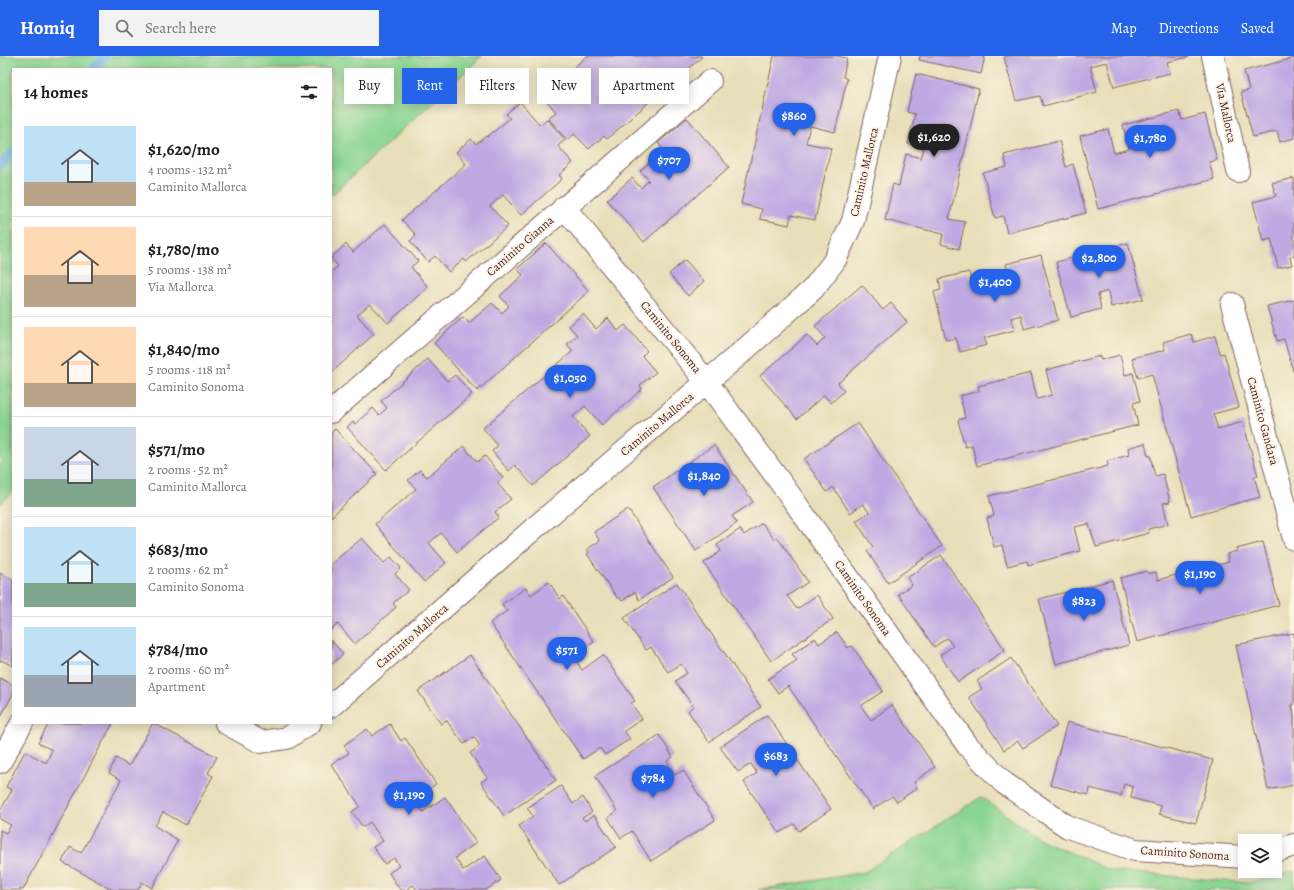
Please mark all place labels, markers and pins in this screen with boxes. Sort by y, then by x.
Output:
pin: $860 [770,103,818,137]
pin: $1,620 [901,124,967,158]
pin: $1,780 [1117,125,1183,159]
pin: $707 [645,147,693,181]
pin: $2,800 [1066,245,1132,279]
pin: $1,400 [962,269,1028,303]
pin: $1,050 [537,365,603,399]
pin: $1,840 [671,463,737,497]
pin: $1,190 [1167,561,1233,595]
pin: $823 [1060,588,1108,622]
pin: $571 [543,637,591,671]
pin: $683 [752,743,800,777]
pin: $784 [629,765,677,799]
pin: $1,190 [376,782,442,816]

